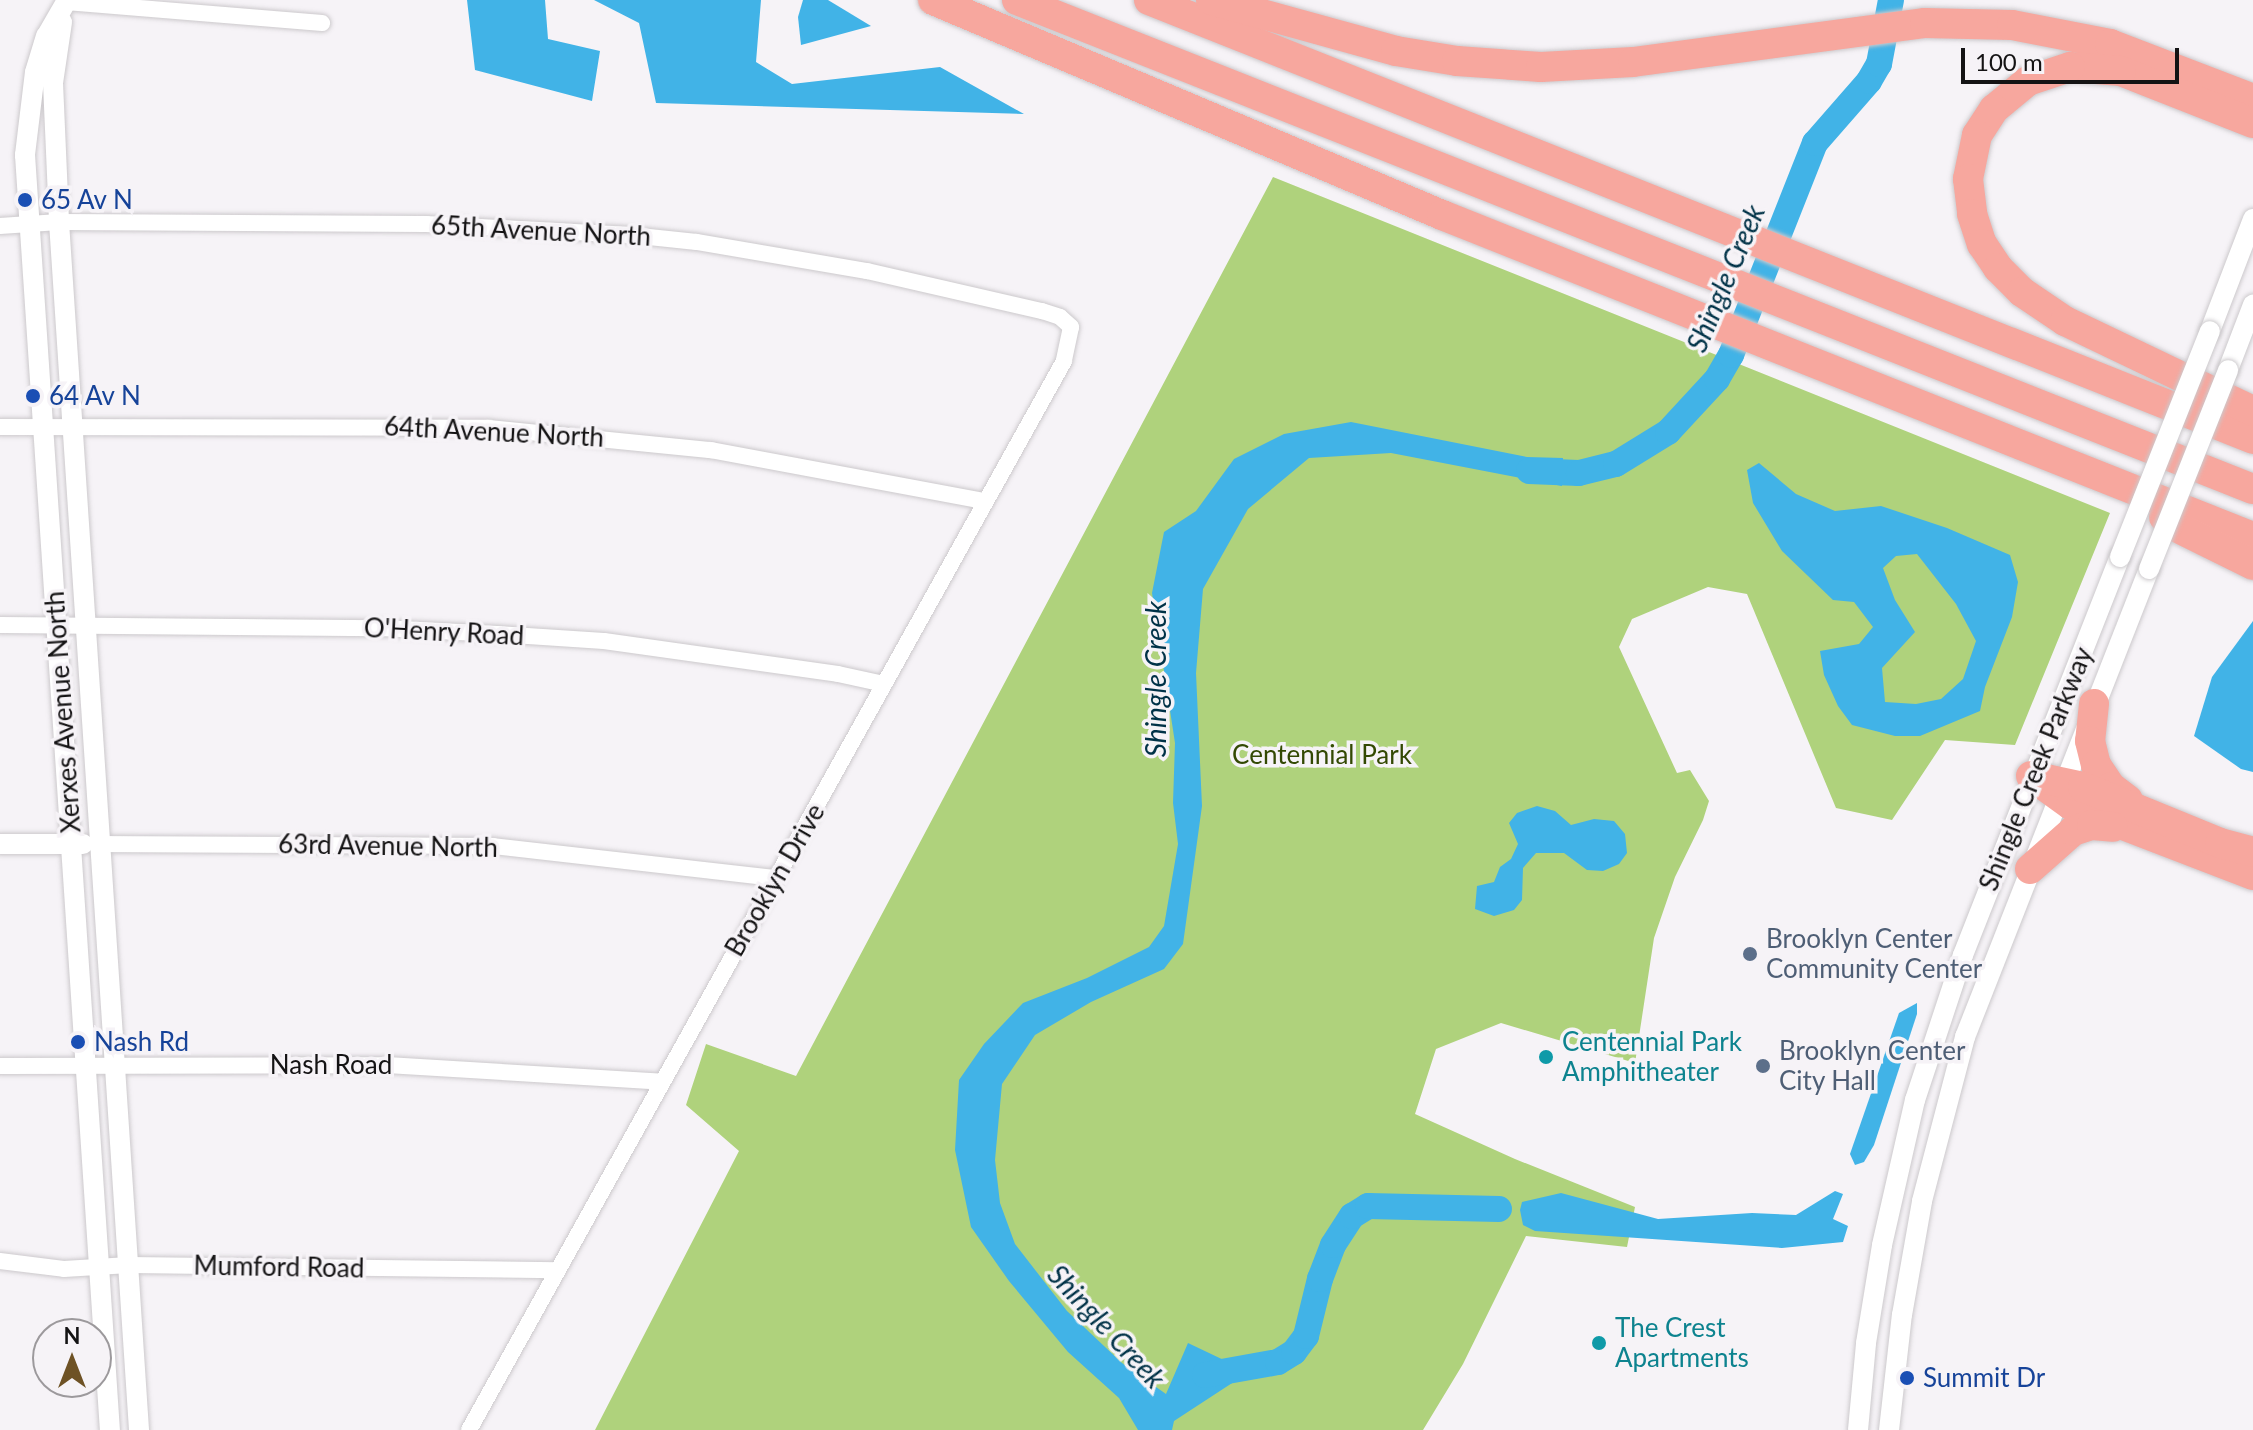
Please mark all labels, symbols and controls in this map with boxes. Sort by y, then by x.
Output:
scale bar [1965,32,2183,82]
text: 100 m [1975,47,2043,76]
place label: 65 Av N [41,184,134,216]
marker: 65 Av N [16,191,34,209]
water label: Shingle Creek [1679,200,1771,356]
street label: 65th Avenue North [430,210,652,252]
place label: 64 Av N [49,380,142,412]
marker: 64 Av N [24,387,42,405]
street label: 64th Avenue North [383,411,605,453]
street label: Xerxes Avenue North [39,590,87,834]
water label: Shingle Creek [1138,601,1172,757]
street label: O'Henry Road [363,612,525,652]
street label: Shingle Creek Parkway [1973,643,2099,895]
park label: Centennial Park [1232,739,1412,771]
street label: Brooklyn Drive [719,798,831,962]
street label: 63rd Avenue North [277,828,499,864]
place label: Brooklyn Center Community Center [1766,923,1983,984]
marker: Brooklyn Center Community Center [1741,945,1759,963]
place label: Nash Rd [94,1026,189,1058]
place label: Centennial Park Amphitheater [1562,1026,1742,1088]
marker: Nash Rd [69,1033,87,1051]
place label: Brooklyn Center City Hall [1779,1035,1965,1096]
marker: Centennial Park Amphitheater [1537,1048,1555,1066]
street label: Nash Road [270,1049,392,1081]
marker: Brooklyn Center City Hall [1754,1057,1772,1075]
street label: Mumford Road [193,1250,365,1284]
water label: Shingle Creek [1041,1257,1173,1395]
place label: The Crest Apartments [1615,1312,1749,1374]
north arrow [32,1318,112,1398]
text: N [64,1322,80,1349]
marker: The Crest Apartments [1590,1334,1608,1352]
place label: Summit Dr [1923,1362,2045,1394]
marker: Summit Dr [1898,1369,1916,1387]

